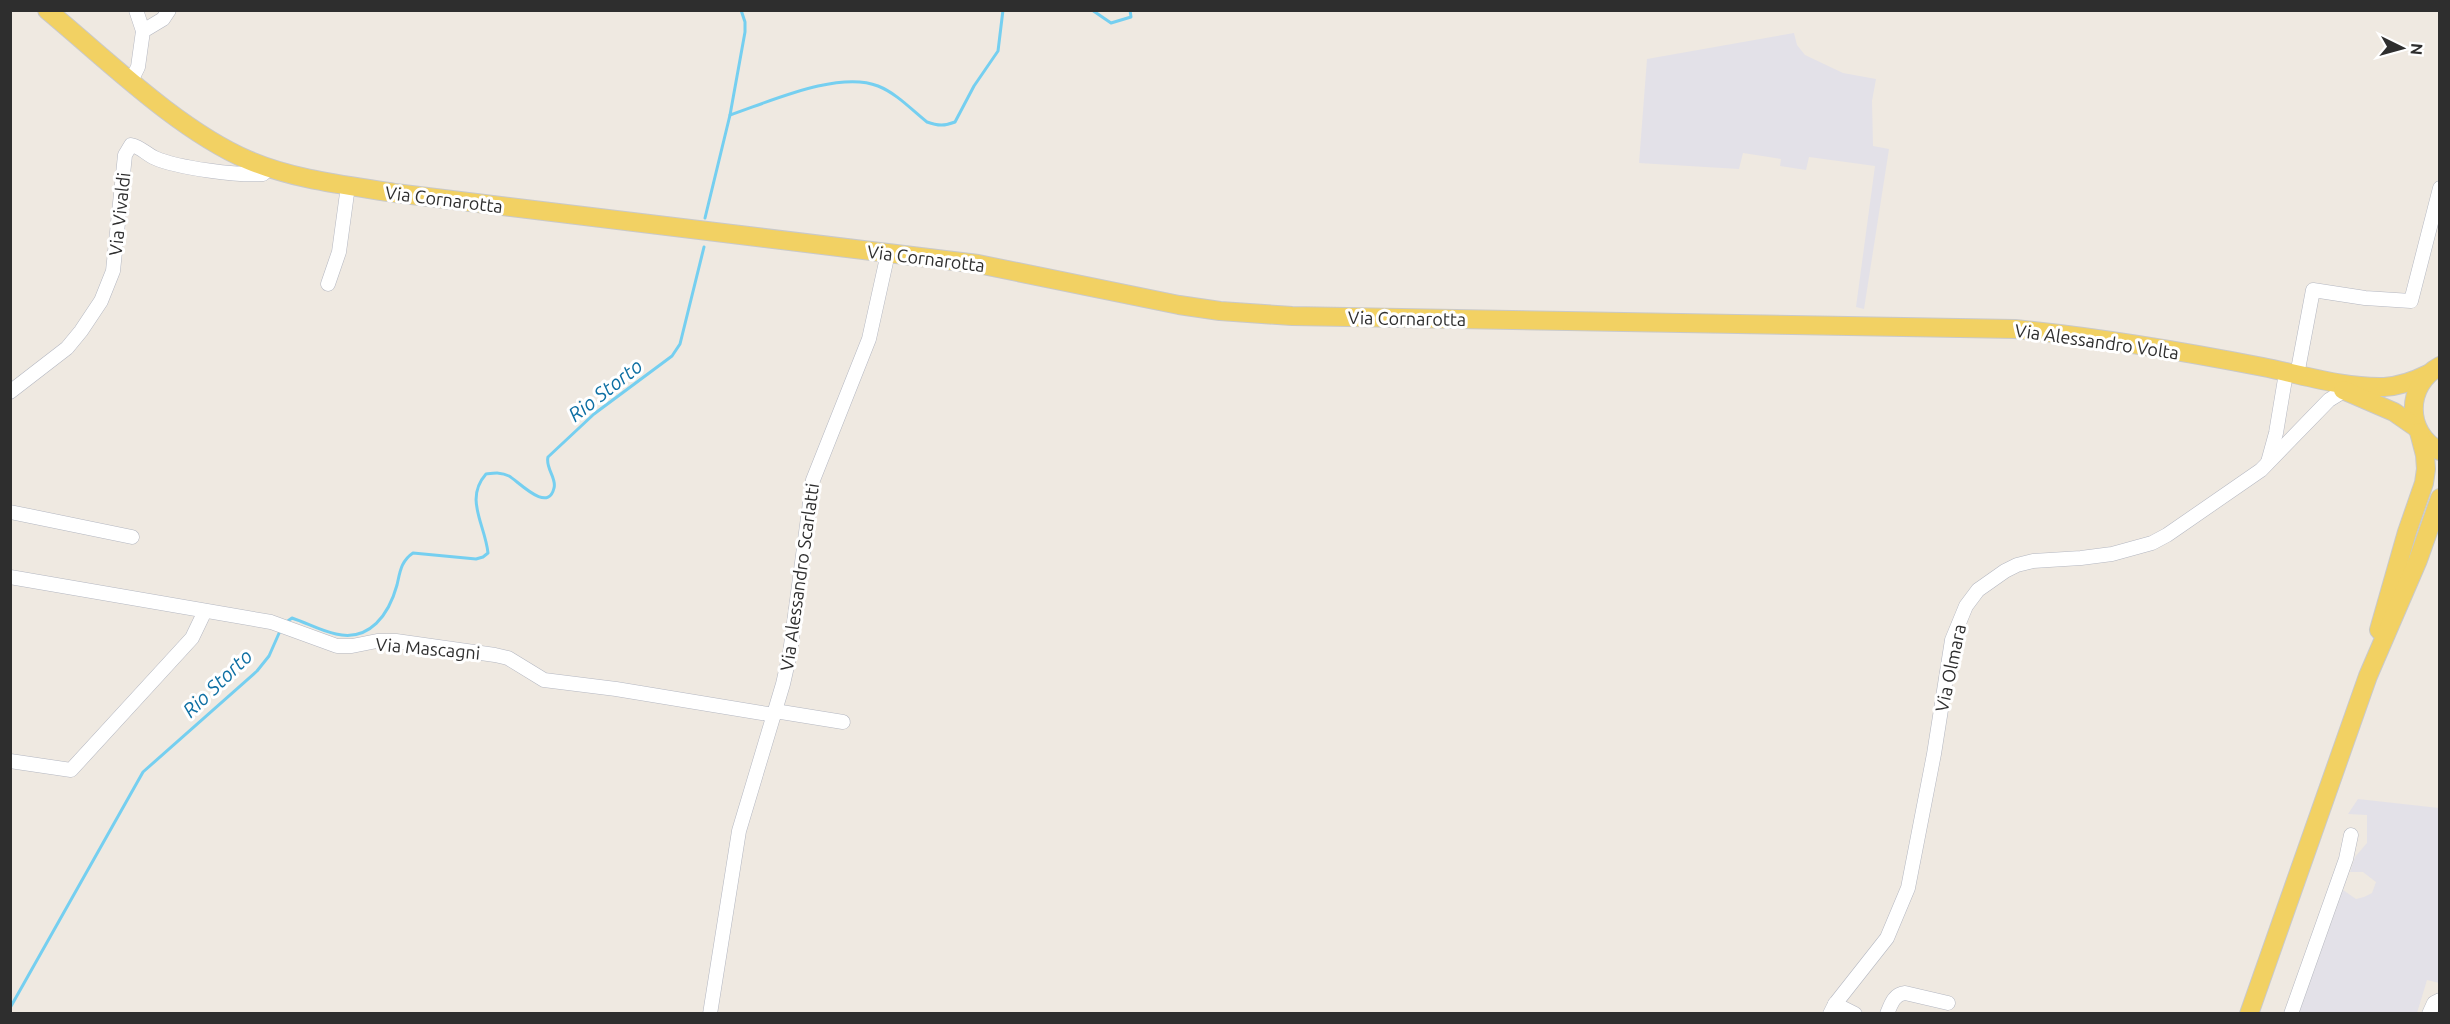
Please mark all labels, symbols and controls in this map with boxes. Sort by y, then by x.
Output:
north arrow [2372,18,2432,78]
text: N [2407,43,2426,56]
street label: Via Vivaldi [105,171,133,257]
street label: Via Cornarotta [384,182,504,216]
street label: Via Cornarotta [866,241,986,275]
street label: Via Cornarotta [1348,307,1466,329]
street label: Via Alessandro Volta [2014,320,2180,362]
water label: Rio Storto [563,354,647,426]
street label: Via Alessandro Scarlatti [776,482,822,672]
street label: Via Olmara [1931,622,1969,714]
street label: Via Mascagni [375,633,481,663]
water label: Rio Storto [178,644,257,722]

